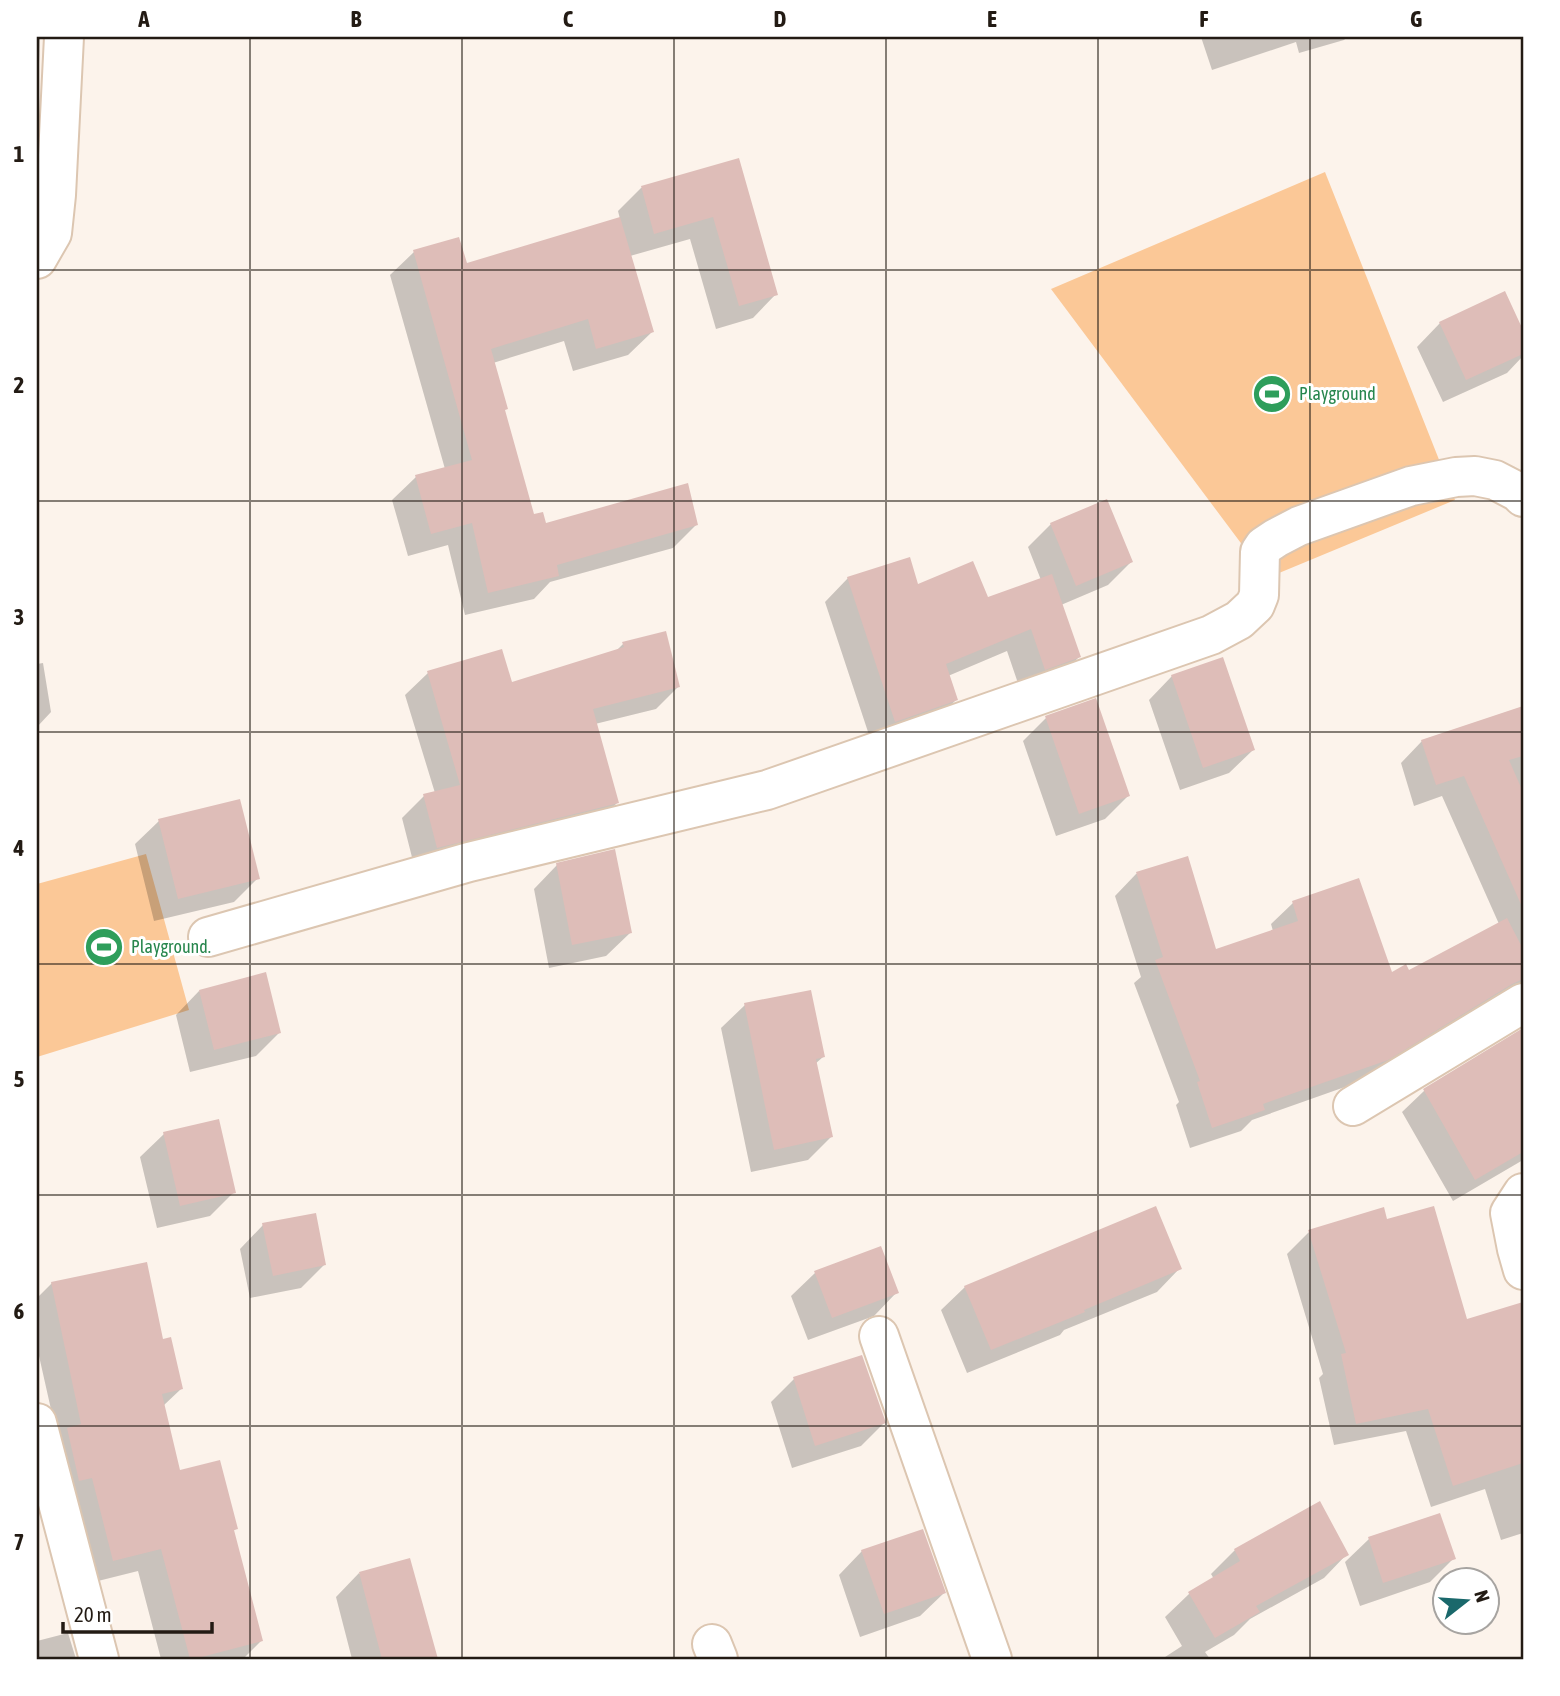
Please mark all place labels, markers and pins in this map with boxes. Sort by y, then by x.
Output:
sports icon: Playground [1251,373,1293,415]
place label: Playground [1299,383,1376,404]
sports icon: Playground. [83,926,125,968]
place label: Playground. [131,936,211,957]

